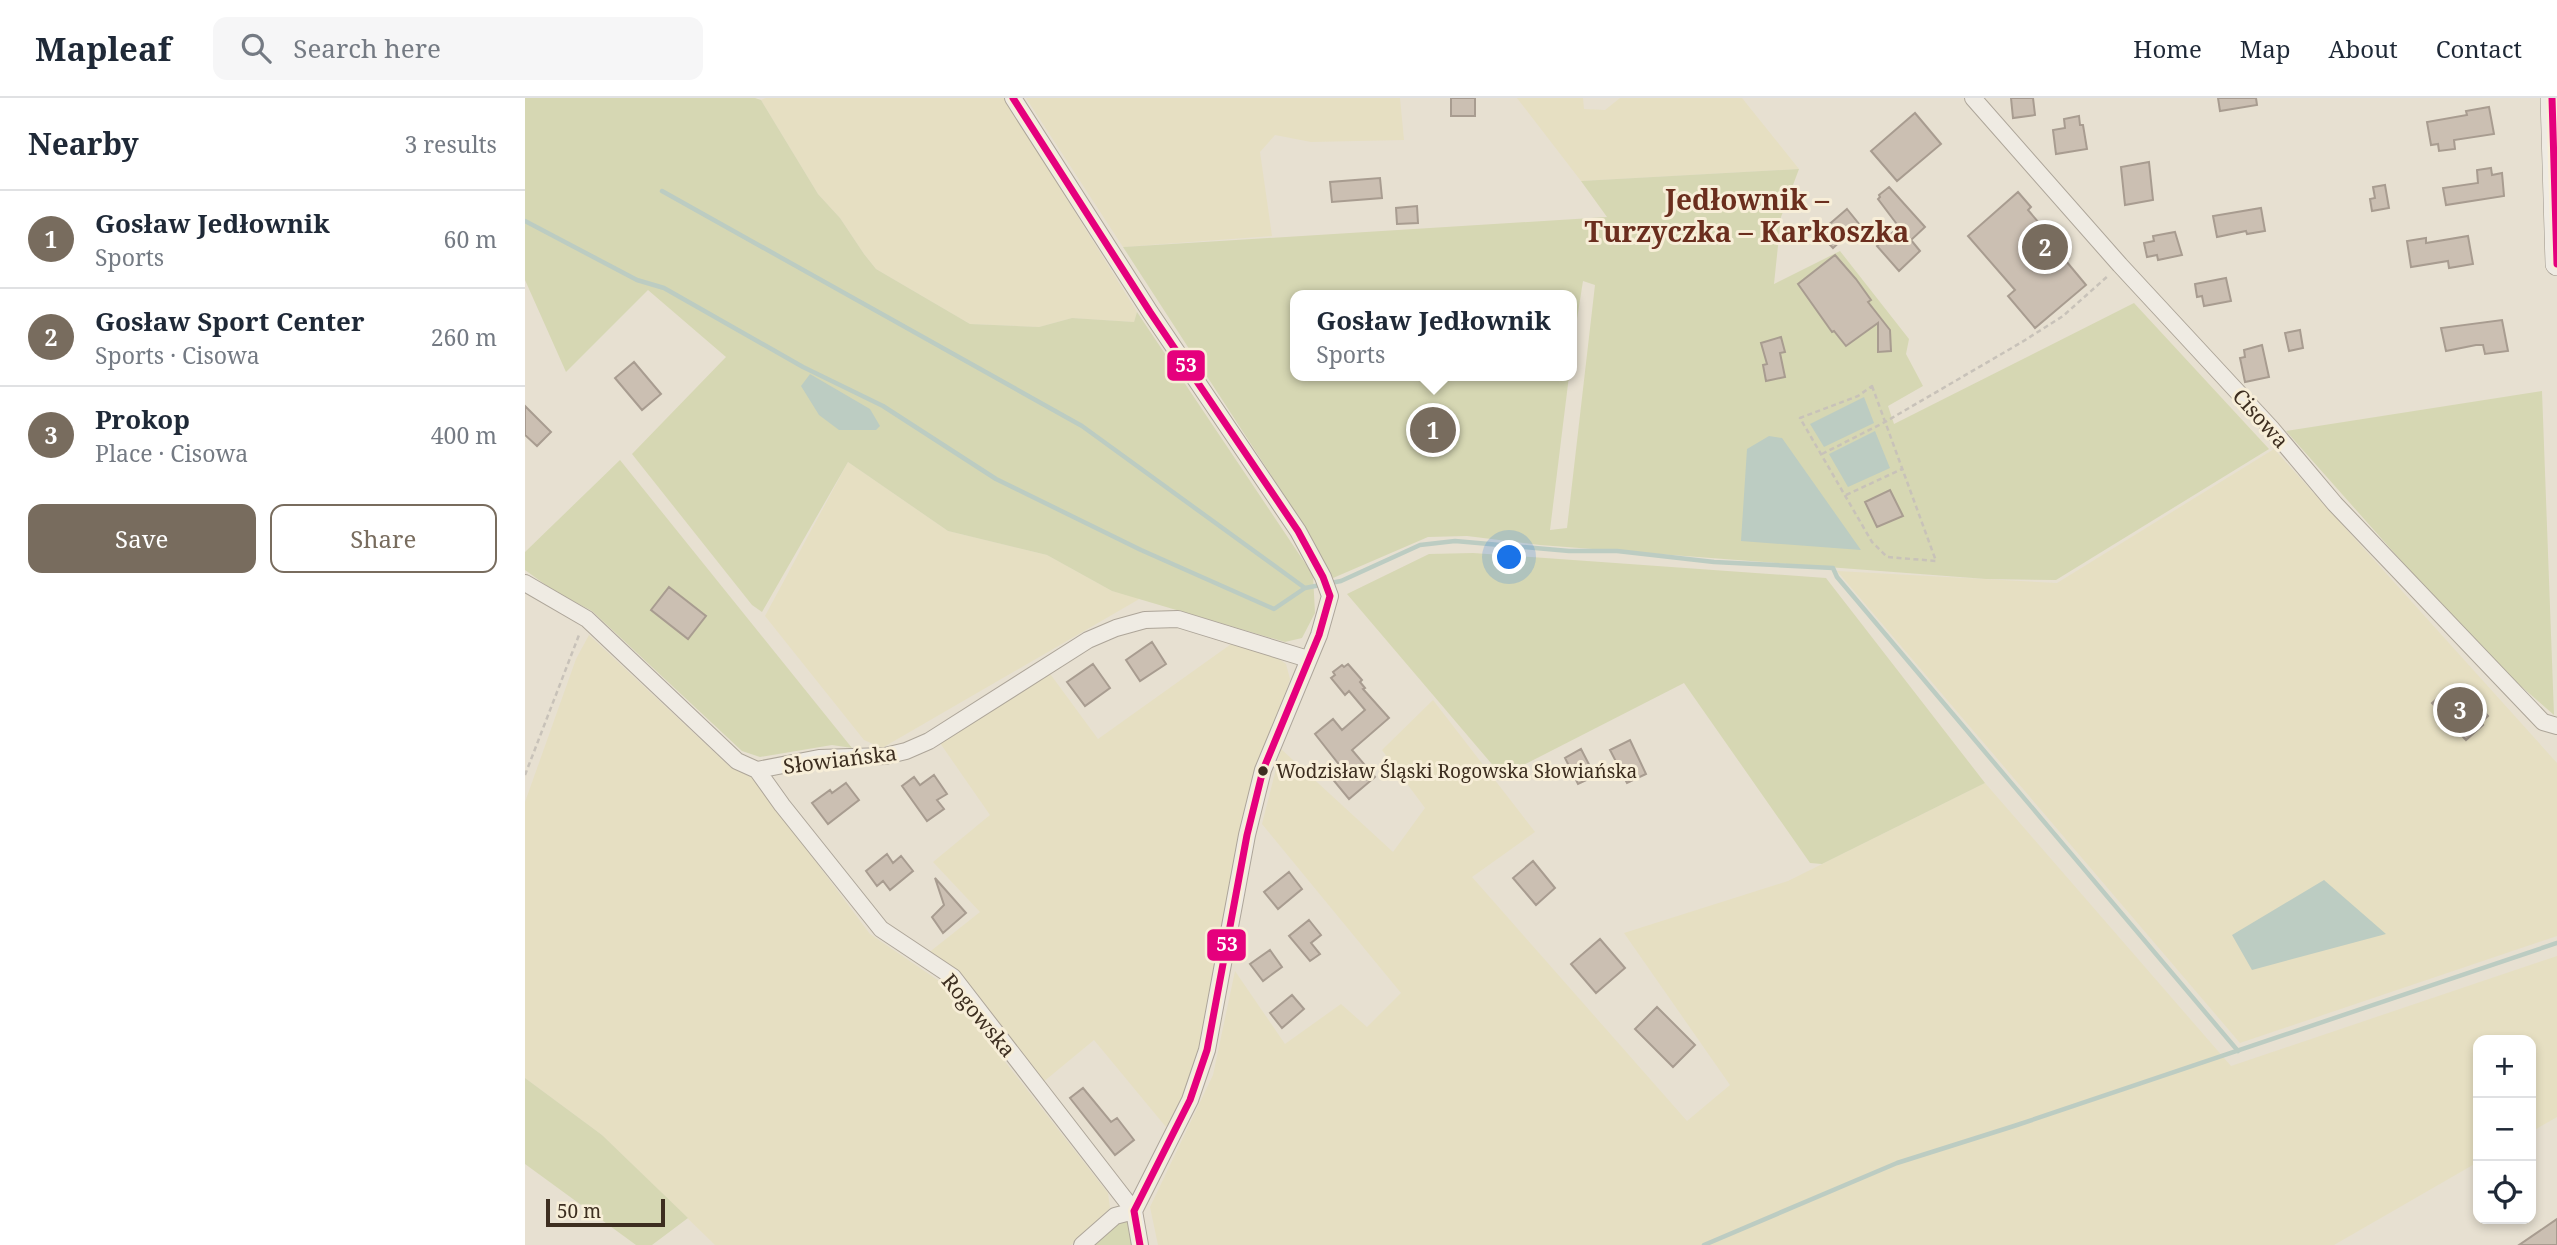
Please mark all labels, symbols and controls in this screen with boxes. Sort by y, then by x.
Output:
search box [213,17,703,80]
text: Mapleaf [35,26,171,71]
icon: search [237,29,275,67]
text: Search here [293,30,441,66]
text: Home [2133,32,2202,65]
text: Map [2240,32,2291,65]
text: About [2329,32,2398,65]
text: Contact [2436,32,2522,65]
text: Nearby [28,123,139,164]
text: 3 results [404,128,497,160]
district label: Jedłownik – Turzyczka – Karkoszka [1585,180,1909,250]
text: Gosław Jedłownik [95,205,330,241]
pin: 2 [2022,221,2068,273]
text: 1 [45,223,58,255]
text: 60 m [444,223,497,255]
text: Sports [95,241,164,273]
popup [1290,290,1577,381]
text: Gosław Jedłownik [1316,302,1551,338]
text: Gosław Sport Center [95,303,365,339]
text: 2 [45,321,58,353]
text: 260 m [431,321,497,353]
text: Sports [1316,338,1385,370]
text: Sports · Cisowa [95,339,260,371]
line badge: 53 [1166,349,1206,382]
text: 53 [1175,352,1197,378]
street label: Cisowa [2227,382,2295,454]
text: Prokop [95,401,190,437]
pin: 1 [1410,404,1456,456]
text: 3 [45,419,58,451]
text: 400 m [431,419,497,451]
text: Place · Cisowa [95,437,248,469]
button: Save [28,504,256,573]
button: Share [270,504,497,573]
your location [1492,540,1526,574]
pin: 3 [2437,684,2483,736]
street label: Słowiańska [782,738,898,780]
place label: Wodzisław Śląski Rogowska Słowiańska [1276,758,1637,784]
marker: Wodzisław Śląski Rogowska Słowiańska [1256,764,1270,778]
line badge: 53 [1206,928,1247,962]
text: 53 [1216,931,1238,957]
street label: Rogowska [936,967,1022,1063]
map controls [2473,1035,2536,1224]
button: + [2473,1035,2536,1098]
button: − [2473,1098,2536,1161]
button: locate [2473,1161,2536,1224]
scale bar [546,1196,665,1228]
text: 50 m [557,1198,601,1224]

